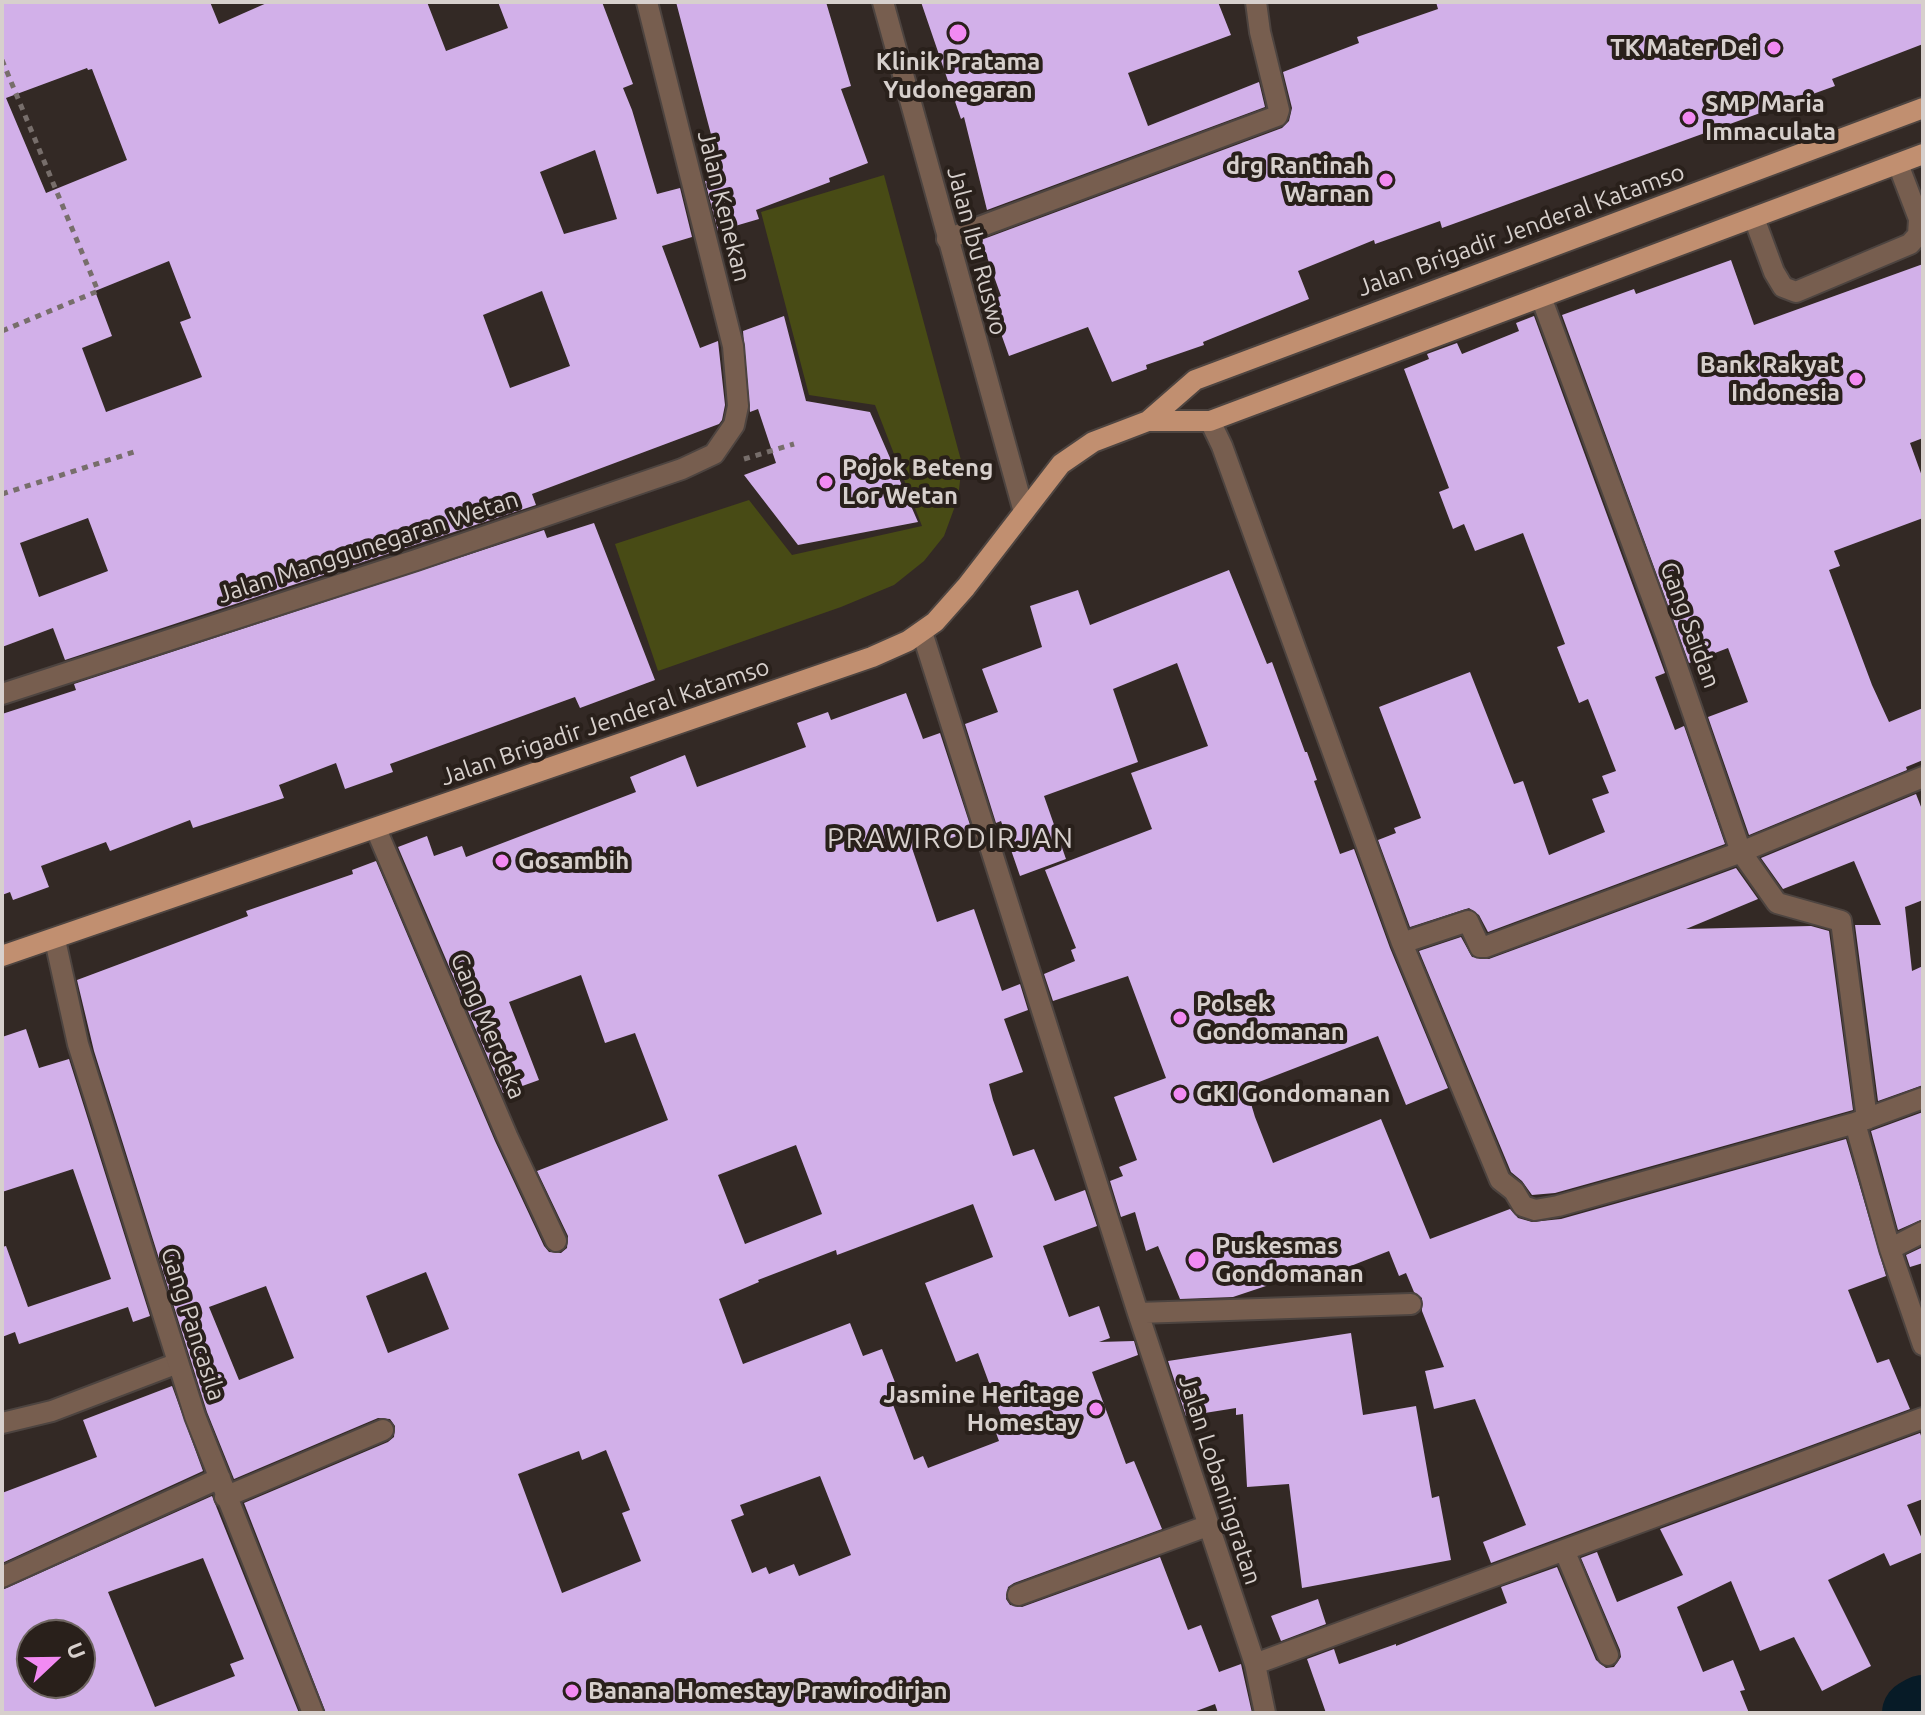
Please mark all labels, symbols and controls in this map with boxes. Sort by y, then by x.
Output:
marker: Klinik Pratama Yudonegaran [947,22,969,44]
place label: TK Mater Dei [1610,34,1758,62]
marker: TK Mater Dei [1765,39,1783,57]
place label: Klinik Pratama Yudonegaran [876,48,1040,104]
place label: SMP Maria Immaculata [1705,90,1836,146]
marker: SMP Maria Immaculata [1680,109,1698,127]
street label: Jalan Kenekan [691,127,757,285]
place label: drg Rantinah Warnan [1226,152,1370,208]
street label: Jalan Brigadir Jenderal Katamso [1354,157,1688,303]
street label: Jalan Ibu Ruswo [941,164,1013,338]
marker: drg Rantinah Warnan [1377,171,1395,189]
place label: Bank Rakyat Indonesia [1700,351,1840,407]
marker: Bank Rakyat Indonesia [1847,370,1865,388]
place label: Pojok Beteng Lor Wetan [842,454,993,510]
marker: Pojok Beteng Lor Wetan [817,473,835,491]
street label: Jalan Manggunegaran Wetan [214,485,522,609]
street label: Gang Saidan [1654,558,1726,692]
street label: Jalan Brigadir Jenderal Katamso [437,652,773,792]
district label: PRAWIRODIRJAN [827,822,1075,856]
place label: Gosambih [518,847,629,875]
marker: Gosambih [493,852,511,870]
street label: Gang Merdeka [444,949,532,1103]
place label: Polsek Gondomanan [1196,990,1345,1046]
marker: Polsek Gondomanan [1171,1009,1189,1027]
place label: GKI Gondomanan [1196,1080,1390,1108]
marker: GKI Gondomanan [1171,1085,1189,1103]
place label: Puskesmas Gondomanan [1215,1232,1364,1288]
street label: Gang Pancasila [155,1244,231,1404]
marker: Puskesmas Gondomanan [1186,1249,1208,1271]
street label: Jalan Lobaningratan [1173,1372,1267,1588]
place label: Jasmine Heritage Homestay [884,1381,1080,1437]
marker: Jasmine Heritage Homestay [1087,1400,1105,1418]
north arrow [16,1619,96,1699]
text: U [62,1639,91,1662]
place label: Banana Homestay Prawirodirjan [588,1677,948,1705]
marker: Banana Homestay Prawirodirjan [563,1682,581,1700]

